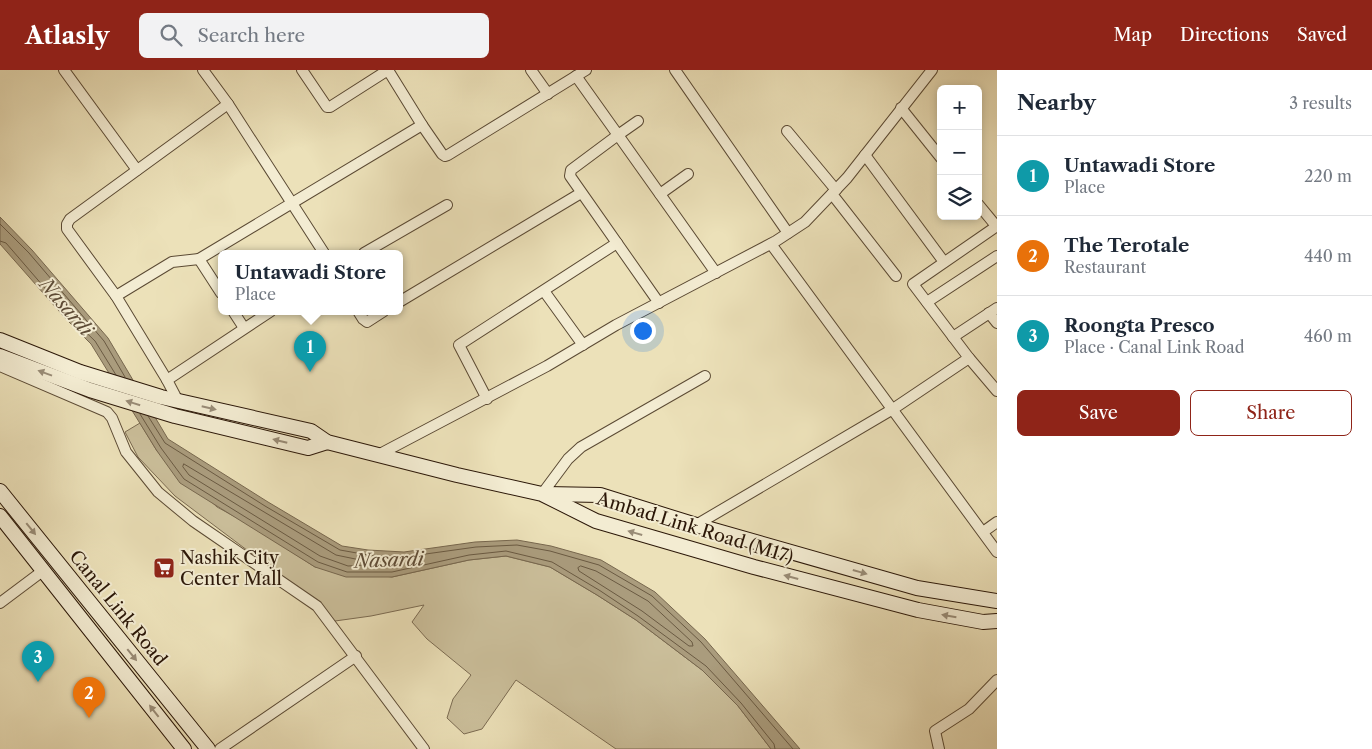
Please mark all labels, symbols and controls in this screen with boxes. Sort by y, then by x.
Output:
search box [139,13,489,58]
text: Atlasly [25,21,109,50]
icon: search [157,21,185,49]
text: Search here [197,24,305,47]
text: Map [1113,24,1152,46]
text: Directions [1180,24,1269,46]
text: Saved [1297,24,1347,46]
map controls [937,85,982,220]
button: + [937,85,982,130]
text: Nearby [1017,90,1096,115]
text: 3 results [1289,93,1352,113]
button: − [937,130,982,175]
text: Untawadi Store [1064,154,1215,177]
text: 1 [1029,166,1037,186]
text: 220 m [1304,166,1352,186]
button: layers [937,175,982,220]
text: Place [1064,177,1105,197]
text: The Terotale [1064,234,1189,257]
text: 2 [1028,246,1038,266]
text: 440 m [1304,246,1352,266]
popup [218,250,403,315]
text: Restaurant [1064,257,1146,277]
text: Untawadi Store [235,261,386,284]
water label: Nasardi [33,272,98,341]
text: Place [235,284,276,304]
text: Roongta Presco [1064,314,1215,337]
your location [630,318,656,344]
text: 3 [1028,326,1038,346]
text: 460 m [1304,326,1352,346]
pin: 1 [294,331,326,372]
text: Place · Canal Link Road [1064,337,1245,357]
one-way arrow [37,369,52,377]
button: Save [1017,390,1180,436]
button: Share [1190,390,1352,436]
one-way arrow [125,398,140,406]
one-way arrow [201,404,216,412]
one-way arrow [272,437,287,445]
street label: Ambad Link Road (M17) [593,487,796,568]
one-way arrow [25,522,36,535]
one-way arrow [627,528,642,536]
street label: Canal Link Road [65,546,171,670]
place label: Nashik City Center Mall [180,547,282,590]
water label: Nasardi [352,547,425,573]
supermarket icon: Nashik City Center Mall [152,556,176,580]
one-way arrow [853,568,868,576]
one-way arrow [783,573,799,581]
one-way arrow [940,611,956,619]
pin: 3 [22,641,54,682]
one-way arrow [127,648,138,661]
pin: 2 [73,677,105,718]
one-way arrow [149,705,160,718]

